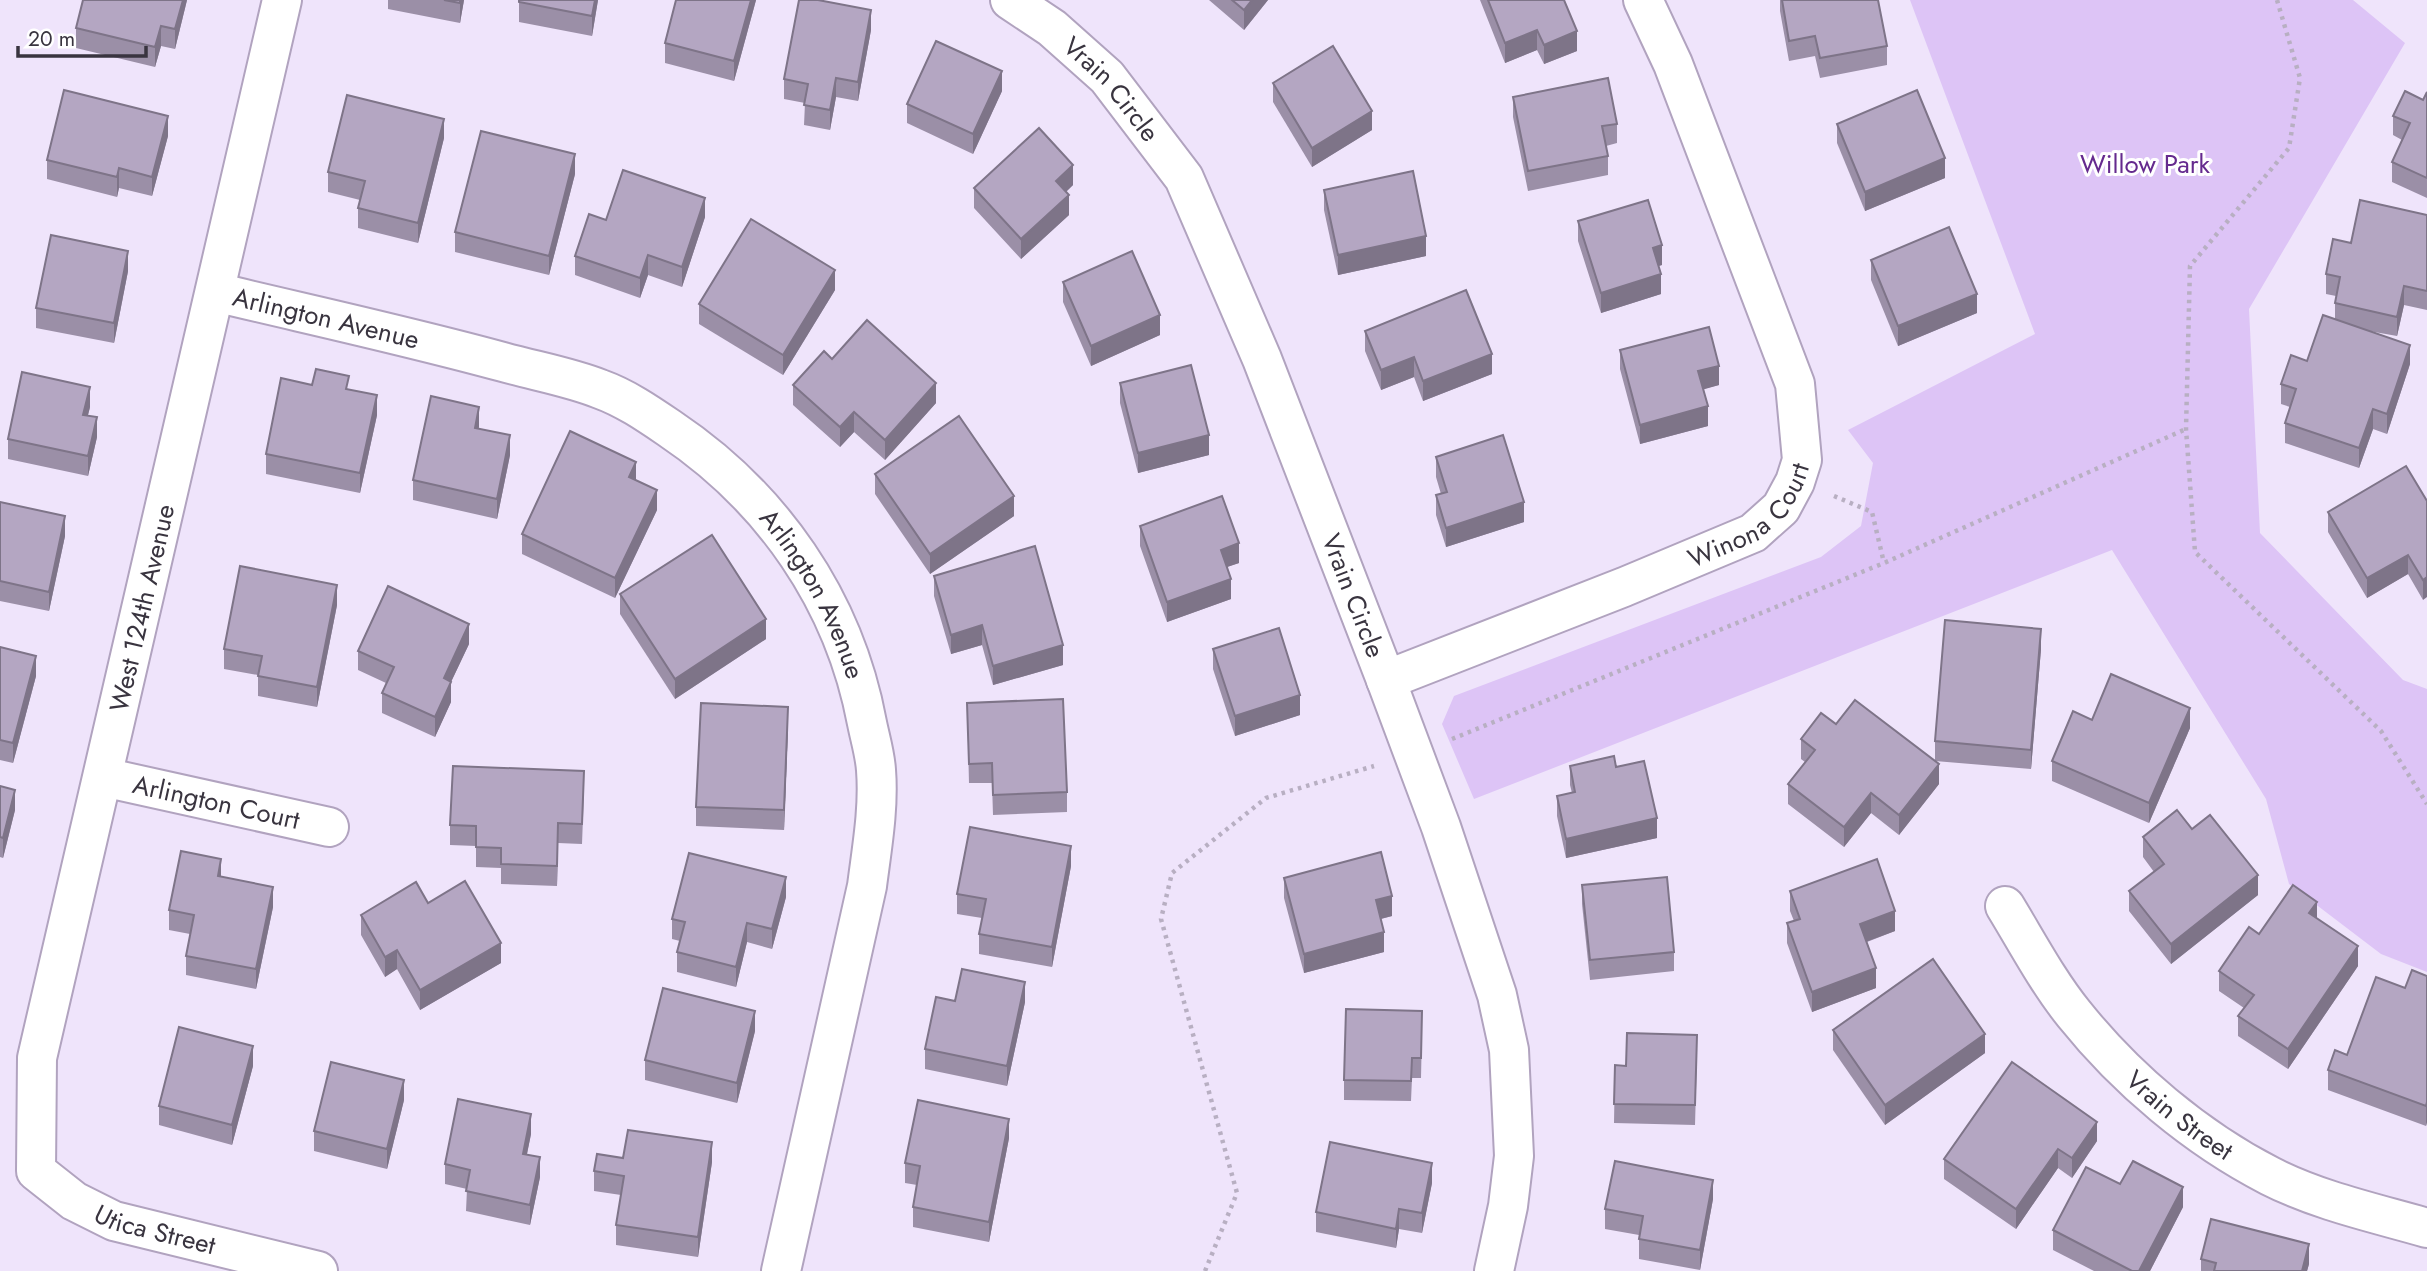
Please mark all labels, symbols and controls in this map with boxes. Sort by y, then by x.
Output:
scale bar [18,14,145,58]
text: 20 m [28,24,75,54]
street label: Vrain Circle [1055,27,1169,150]
park label: Willow Park [2080,145,2211,183]
street label: Arlington Avenue [229,278,423,359]
street label: Winona Court [1682,457,1819,577]
street label: West 124th Avenue [100,500,184,716]
street label: Arlington Avenue [751,500,874,684]
street label: Vrain Circle [1312,528,1395,663]
street label: Arlington Court [129,765,304,839]
street label: Vrain Street [2117,1061,2241,1170]
street label: Utica Street [87,1195,220,1264]

